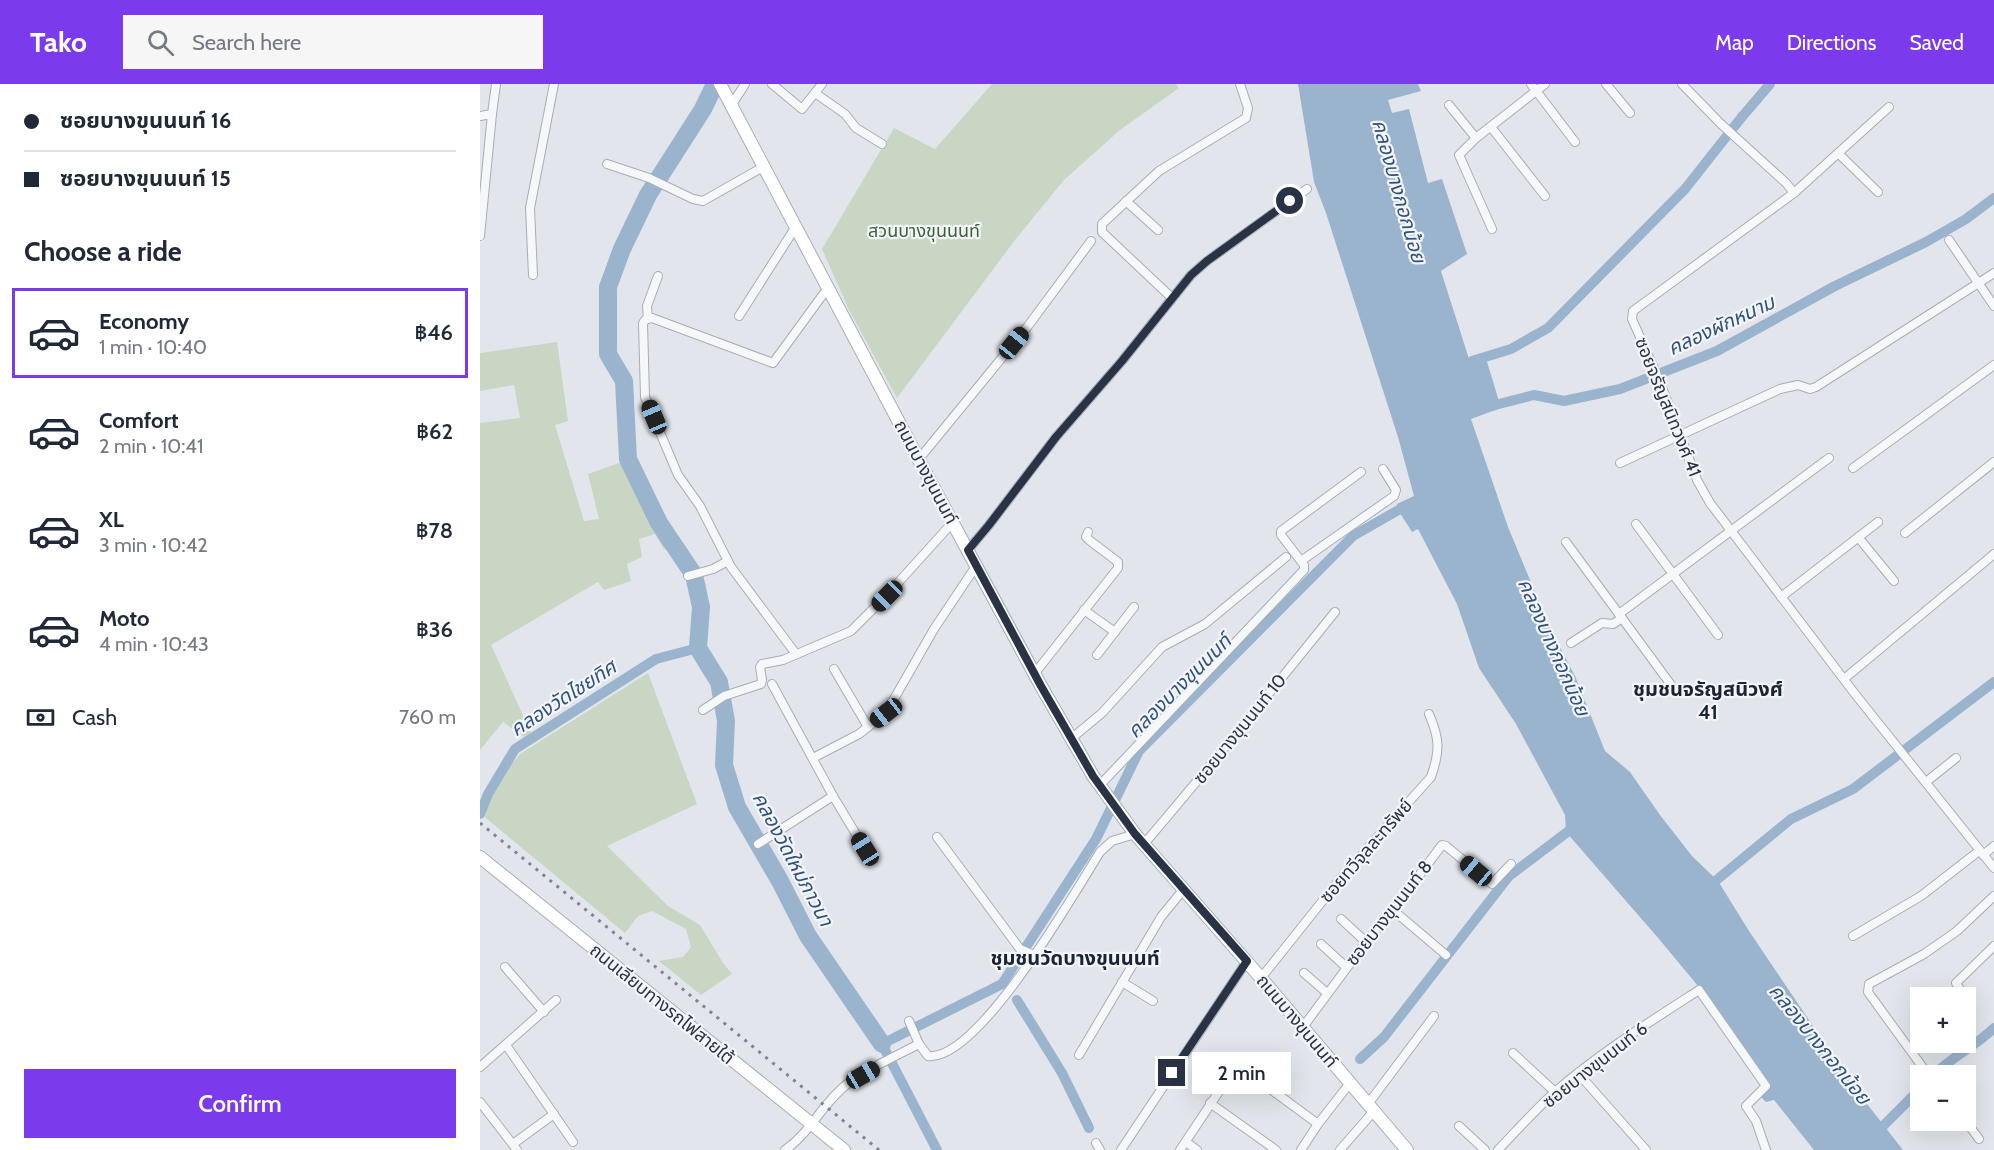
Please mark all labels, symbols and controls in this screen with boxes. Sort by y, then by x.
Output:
search box [123,15,543,69]
text: Tako [30,25,87,59]
icon: search [144,26,177,59]
text: Search here [192,29,301,56]
text: Map [1715,30,1754,55]
text: Directions [1787,30,1876,55]
text: Saved [1909,30,1964,55]
text: ซอยบางขุนนนท์ 16 [60,107,231,134]
water label: คลองบางกอกน้อย [1367,117,1432,267]
text: ซอยบางขุนนนท์ 15 [60,165,231,192]
route start [1276,187,1303,214]
park label: สวนบางขุนนนท์ [868,220,980,242]
text: Choose a ride [24,235,182,268]
water label: คลองผักหนาม [1664,289,1780,360]
icon: car [27,306,81,360]
text: Economy [99,308,189,335]
text: ฿46 [414,319,453,346]
car [996,323,1032,363]
street label: ซอยจรัญสนิทวงศ์ 41 [1630,334,1706,480]
text: 1 min · 10:40 [99,335,207,359]
car [639,397,669,437]
icon: car [27,405,81,459]
text: Comfort [99,407,178,434]
street label: ถนนบางขุนนนท์ [889,416,963,528]
text: ฿62 [416,418,453,445]
text: 2 min · 10:41 [99,434,203,458]
icon: car [27,504,81,558]
text: XL [99,506,124,533]
text: ฿78 [416,517,453,544]
text: 3 min · 10:42 [99,533,208,557]
water label: คลองบางกอกน้อย [1513,575,1596,721]
car [868,577,906,615]
icon: car [27,603,81,657]
text: Moto [99,605,150,632]
text: ฿36 [416,616,453,643]
water label: คลองบางขุนนนท์ [1122,626,1239,744]
text: 4 min · 10:43 [99,632,209,656]
water label: คลองวัดไชยทิศ [505,654,623,741]
street label: ซอยบางขุนนนท์ 10 [1189,670,1291,788]
district label: ชุมชนจรัญสนิวงศ์ 41 [1633,677,1783,724]
car [866,695,906,731]
icon: cash [24,701,57,734]
text: Cash [72,704,117,731]
text: 760 m [399,705,456,729]
water label: คลองวัดใหม่ภาวนา [748,788,839,931]
street label: ซอยทวีจุลละทรัพย์ [1315,795,1417,907]
car [848,829,882,869]
car [1456,853,1496,889]
street label: ซอยบางขุนนนท์ 8 [1341,856,1437,970]
street label: ถนนเลียบทางรถไฟสายใต้ [585,939,739,1069]
district label: ชุมชนวัดบางขุนนนท์ [990,946,1160,970]
street label: ถนนบางขุนนนท์ [1252,970,1342,1072]
water label: คลองบางกอกน้อย [1764,979,1877,1111]
map controls [1910,987,1976,1131]
button: + [1910,987,1976,1053]
street label: ซอยบางขุนนนท์ 6 [1538,1017,1652,1113]
callout: 2 min [1193,1052,1292,1094]
car [843,1058,883,1092]
route end [1158,1059,1185,1086]
text: 2 min [1217,1061,1266,1085]
button: − [1910,1065,1976,1131]
button: Confirm [24,1069,456,1138]

